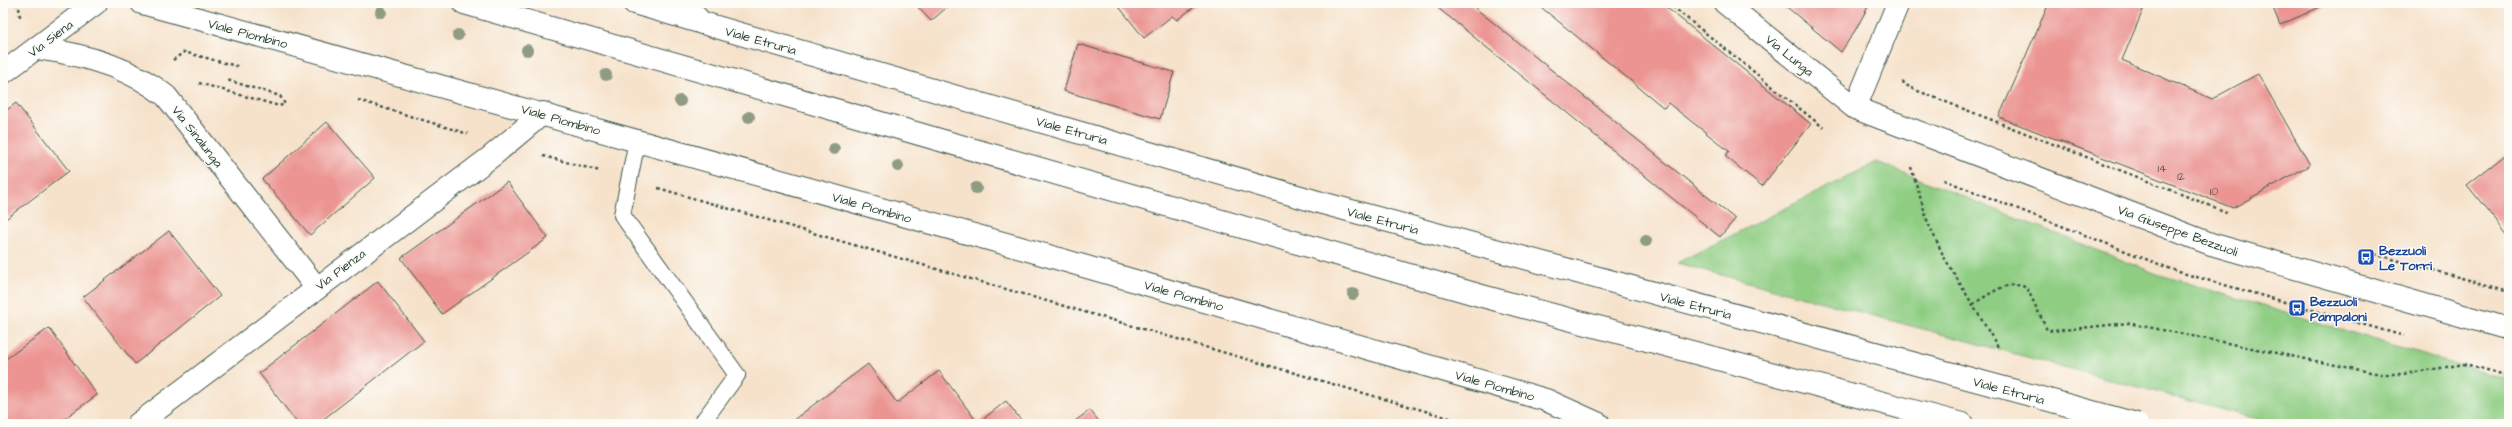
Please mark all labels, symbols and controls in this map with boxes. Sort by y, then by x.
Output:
street label: Viale Piombino [206,15,290,53]
street label: Via Siena [24,16,77,62]
street label: Viale Etruria [723,22,799,60]
street label: Via Lunga [1761,31,1818,82]
street label: Viale Piombino [519,100,603,140]
street label: Via Sinalunga [167,102,227,172]
street label: Viale Etruria [1034,112,1110,150]
house number: 14 [2158,161,2167,176]
house number: 12 [2177,169,2186,184]
house number: 10 [2210,184,2218,199]
street label: Viale Piombino [830,188,914,228]
street label: Via Giuseppe Bezzuoli [2115,201,2240,261]
street label: Viale Etruria [1345,203,1421,239]
place label: Bezzuoli Le Torri [2379,242,2433,275]
street label: Via Pienza [312,245,370,295]
bus stop icon: Bezzuoli Le Torri [2356,247,2376,267]
street label: Viale Piombino [1142,276,1226,316]
street label: Viale Etruria [1658,288,1734,324]
place label: Bezzuoli Pampaloni [2310,293,2368,327]
bus stop icon: Bezzuoli Pampaloni [2287,298,2307,318]
street label: Viale Piombino [1453,366,1537,406]
street label: Viale Etruria [1971,373,2047,409]

